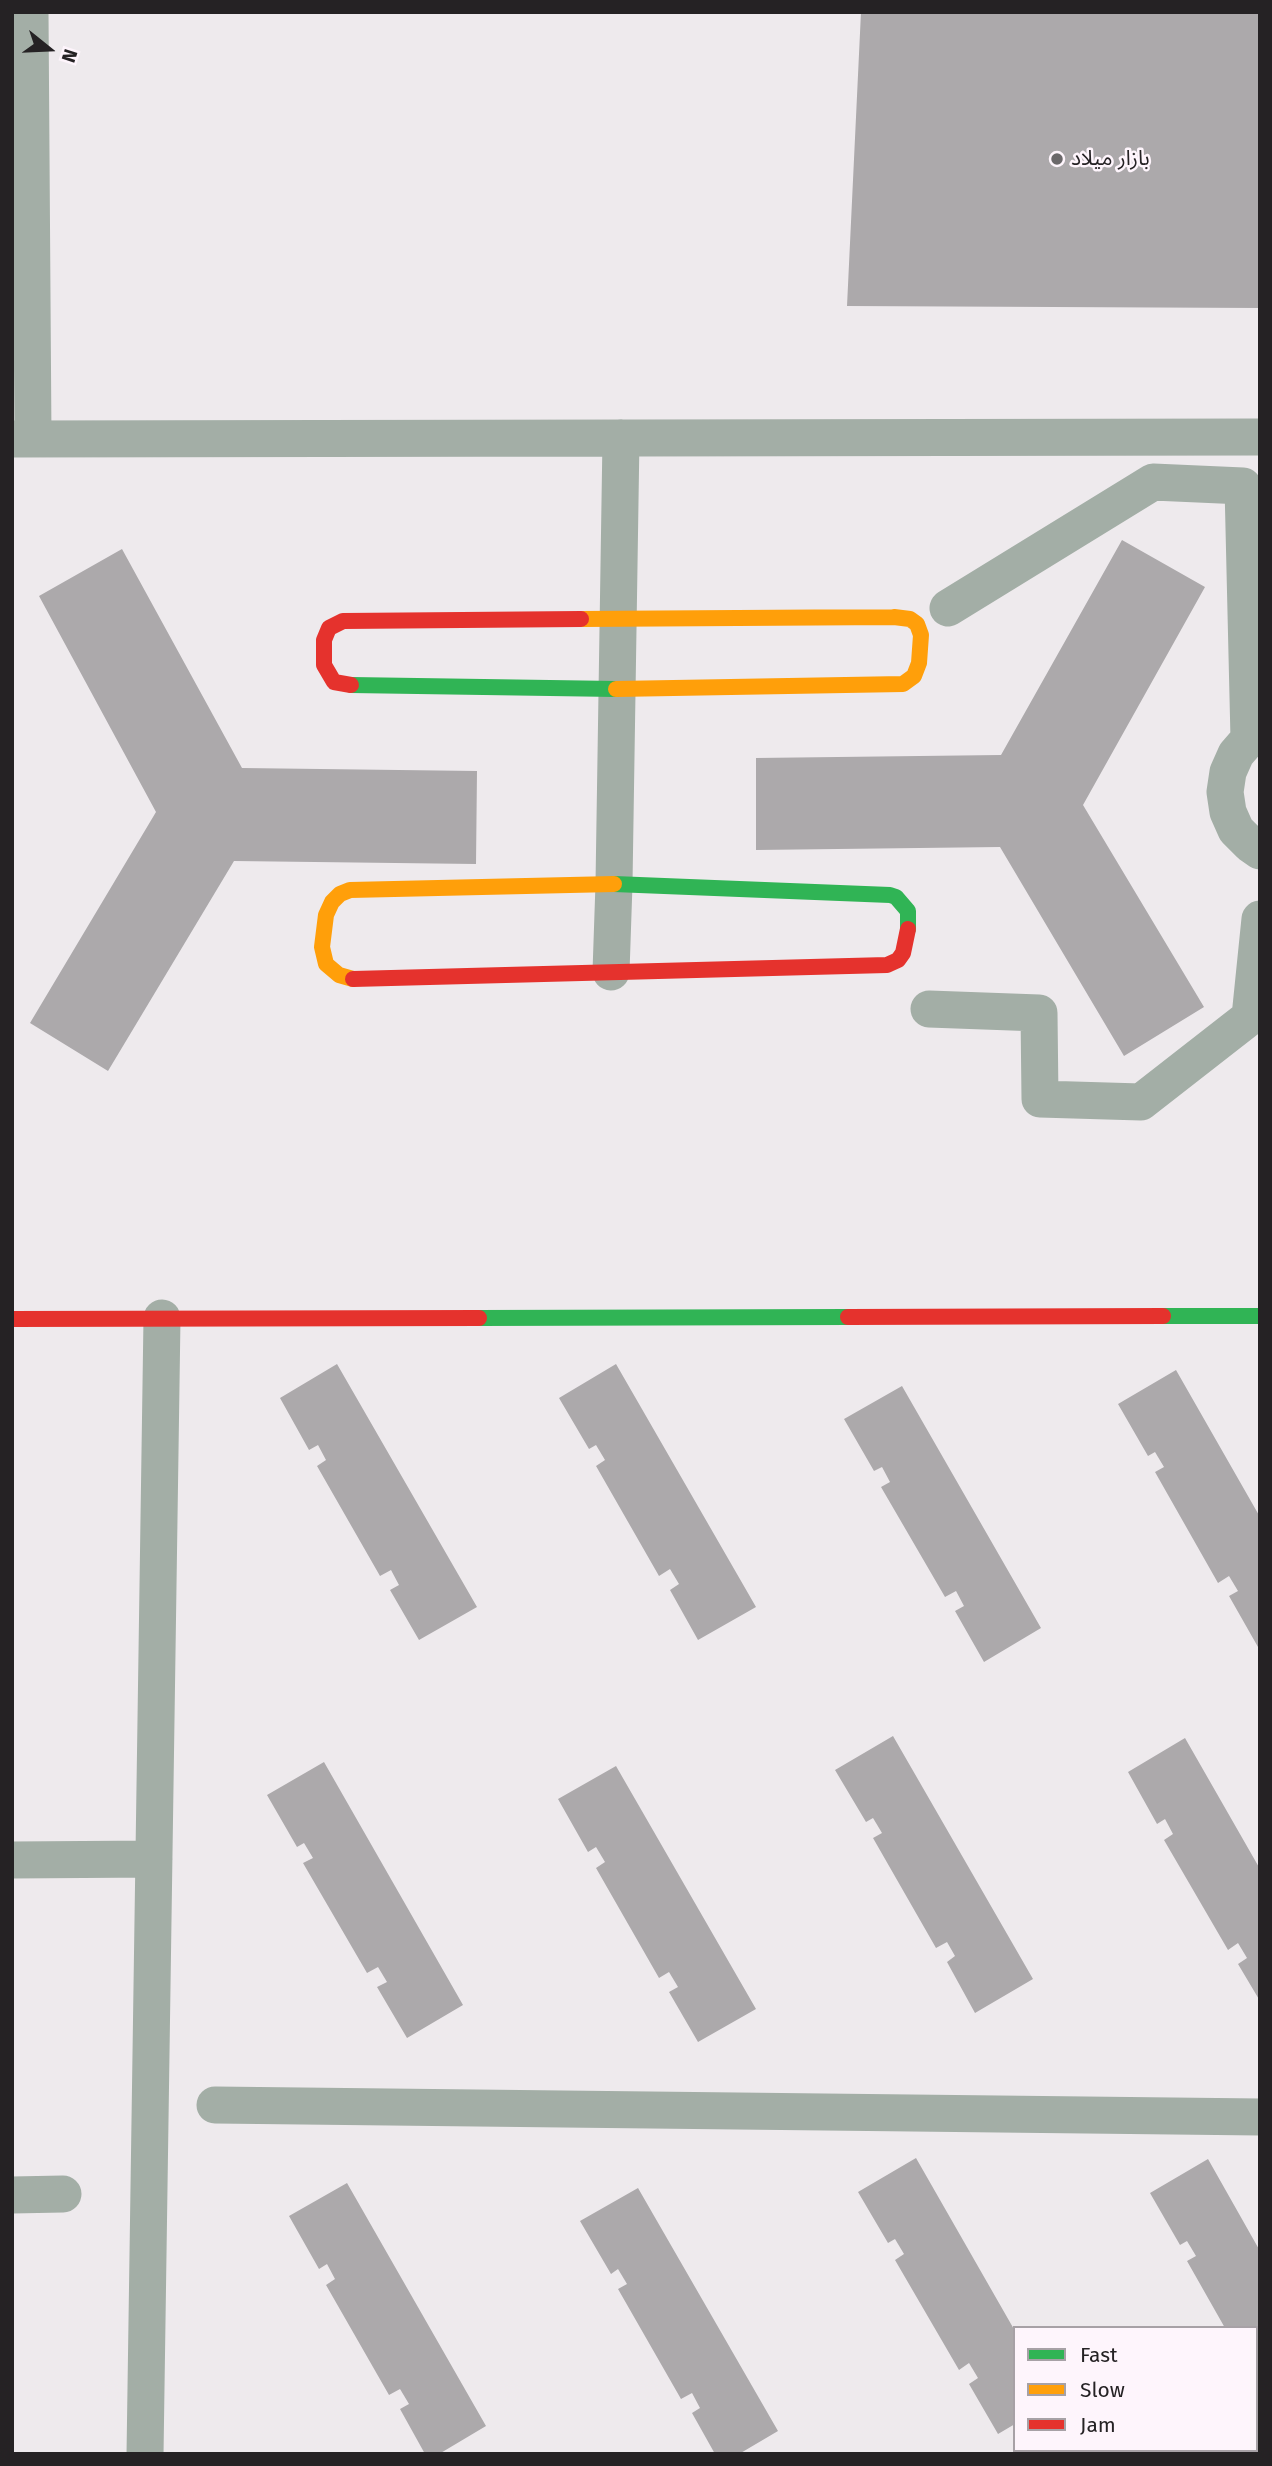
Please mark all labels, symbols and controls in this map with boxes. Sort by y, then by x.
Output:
north arrow [14,14,84,84]
text: N [57,46,82,65]
place label: بازار میلاد [1071,146,1150,172]
marker: بازار میلاد [1049,151,1065,167]
legend [1013,2326,1258,2452]
text: Fast [1080,2342,1118,2368]
text: Slow [1080,2377,1125,2403]
text: Jam [1080,2412,1116,2438]

